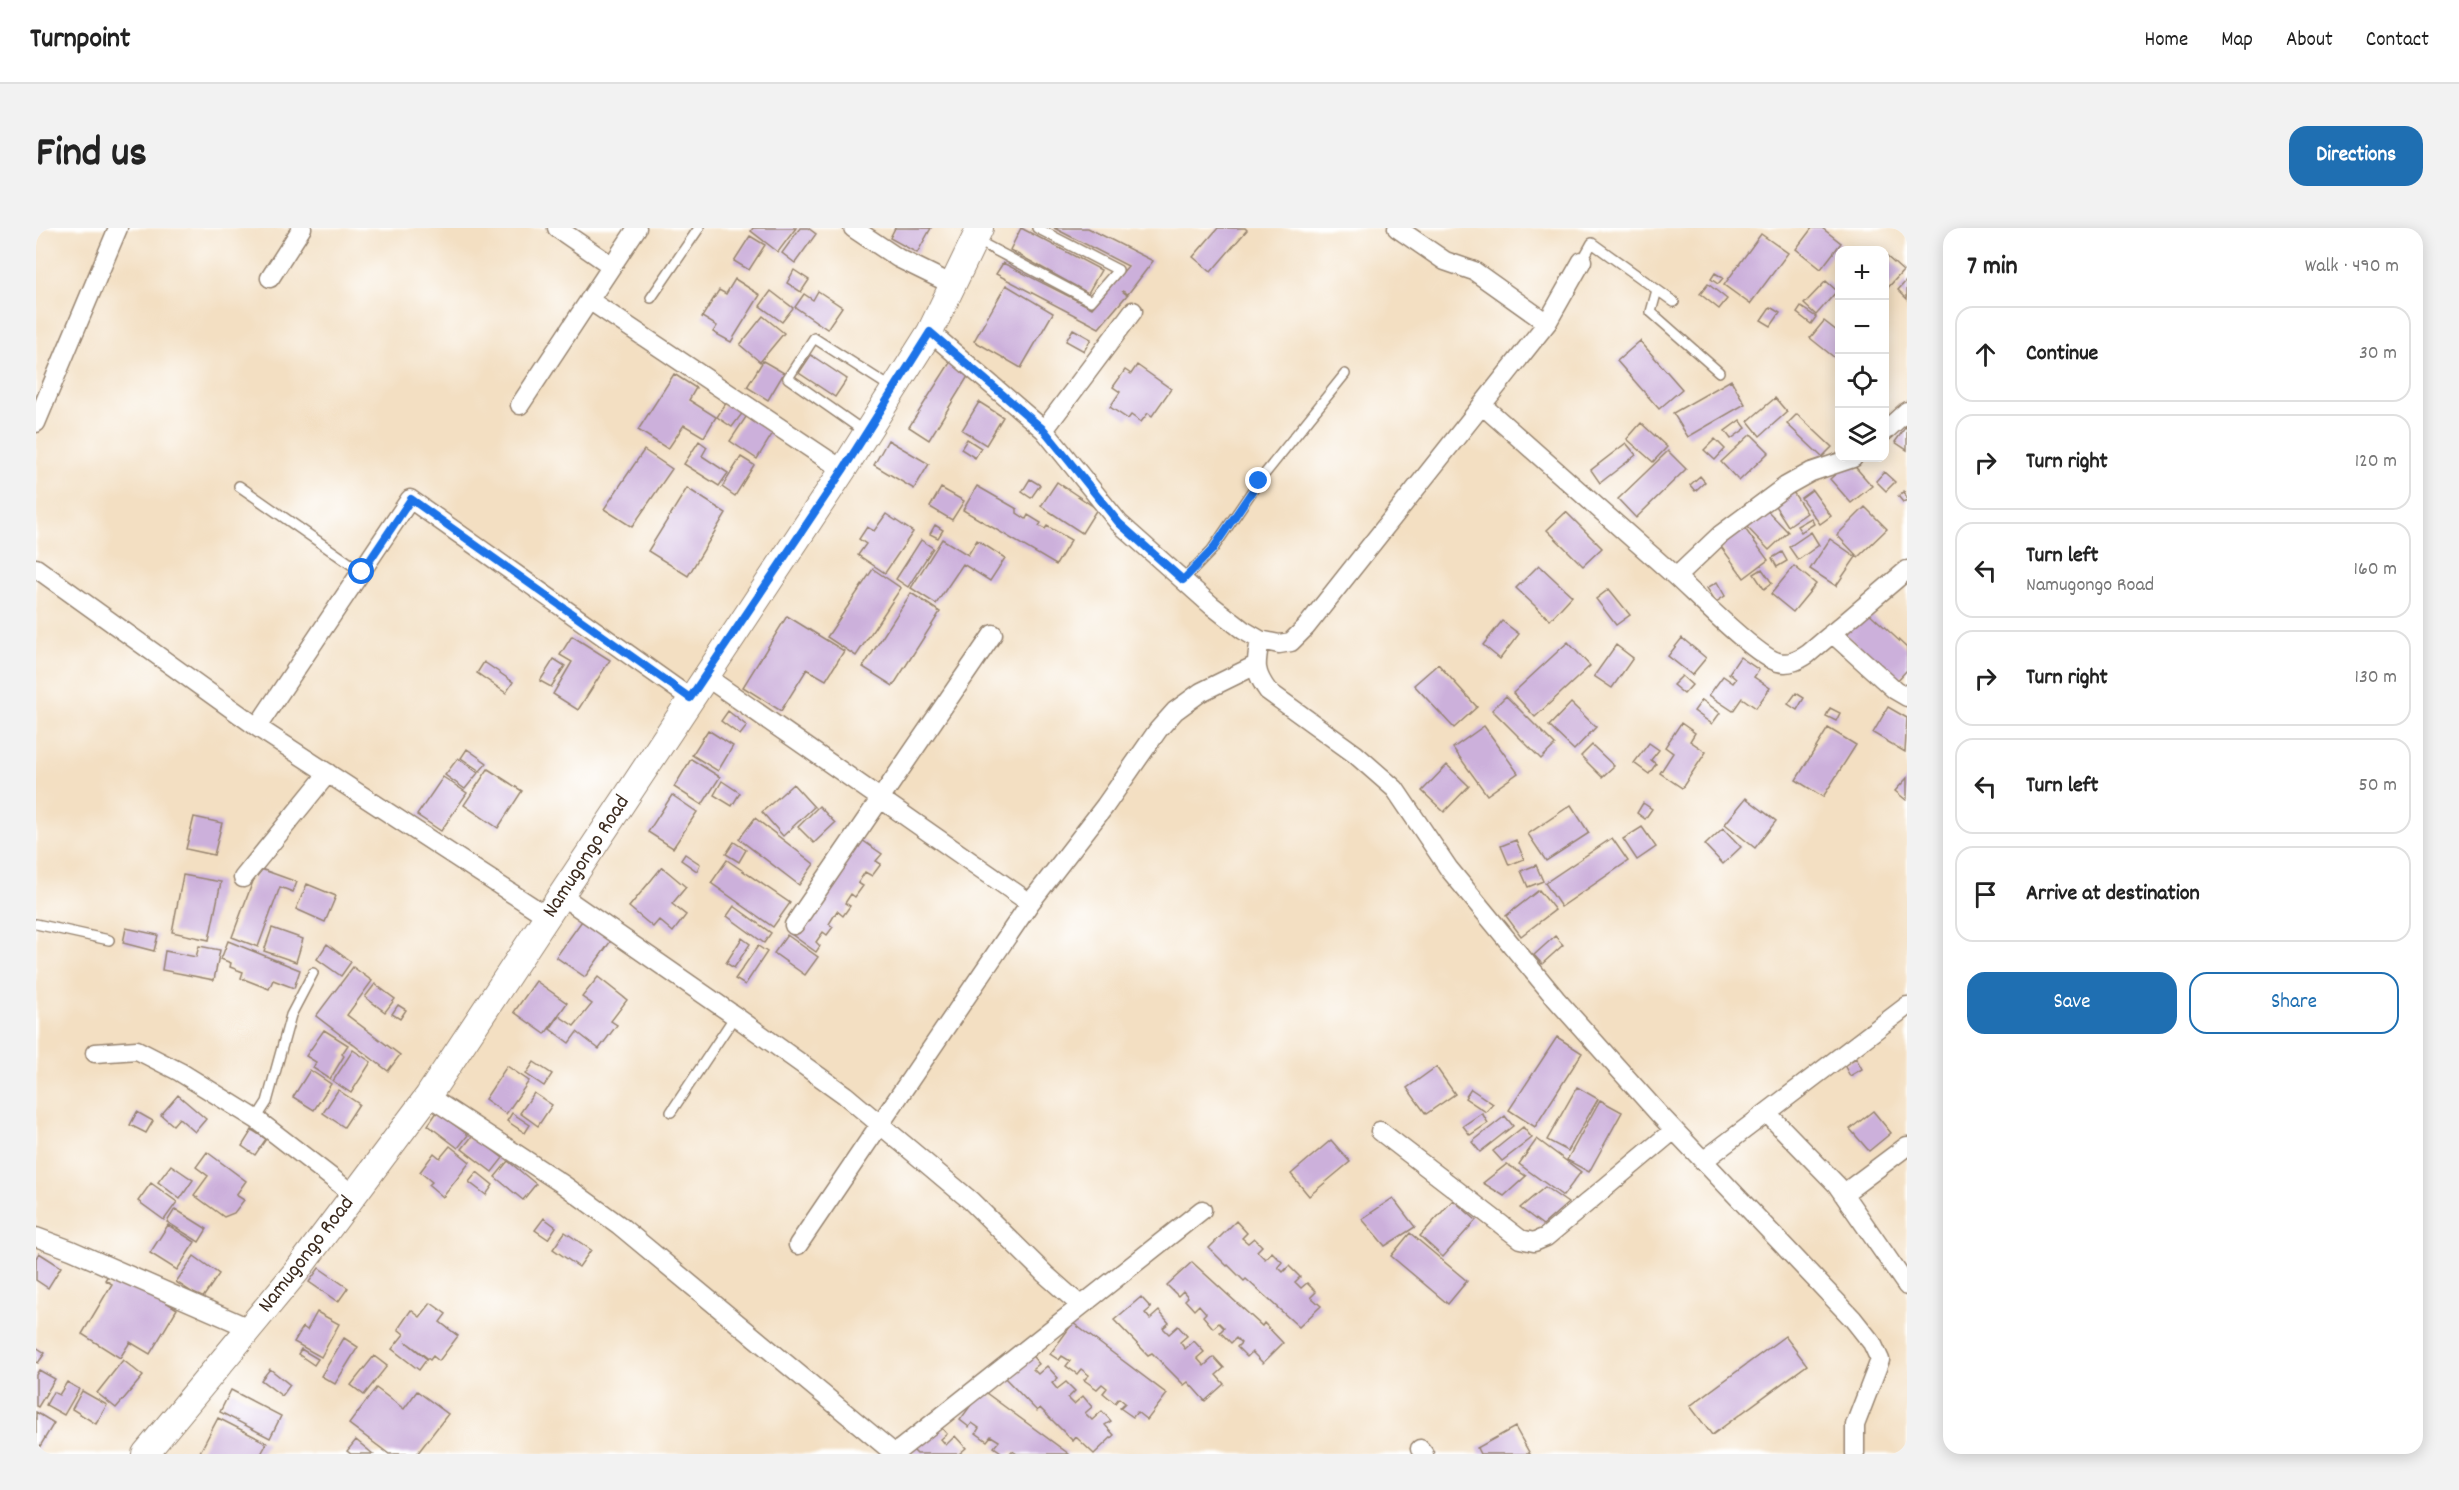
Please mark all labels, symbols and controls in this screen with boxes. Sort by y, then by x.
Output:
text: Turnpoint [30,21,130,61]
text: Home [2144,26,2188,56]
text: Map [2221,26,2253,56]
text: About [2286,26,2333,56]
text: Contact [2366,26,2429,56]
text: Find us [36,126,147,186]
button: Directions [2289,126,2423,186]
map controls [1835,246,1889,462]
button: + [1835,246,1889,300]
text: 7 min [1967,249,2018,286]
text: Walk · 490 m [2305,253,2399,281]
button: − [1835,300,1889,354]
icon: ahead [1969,338,2002,371]
text: Continue [2026,339,2098,370]
text: 30 m [2359,340,2397,368]
button: locate [1835,354,1889,408]
button: layers [1835,408,1889,462]
icon: right [1969,446,2002,479]
text: Turn right [2026,447,2108,478]
text: 120 m [2355,448,2397,476]
route end [1245,467,1271,493]
text: Turn left [2026,541,2098,572]
icon: left [1969,554,2002,587]
text: 160 m [2354,556,2397,584]
route start [348,558,374,584]
text: Namugongo Road [2026,572,2154,600]
icon: right [1969,662,2002,695]
text: Turn right [2026,663,2108,694]
text: 130 m [2355,664,2397,692]
icon: left [1969,770,2002,803]
text: Turn left [2026,771,2098,802]
text: 50 m [2359,772,2397,800]
street label: Namugongo Road [536,789,638,925]
icon: arrive [1969,878,2002,911]
text: Arrive at destination [2026,879,2200,910]
button: Save [1967,972,2177,1034]
button: Share [2189,972,2399,1034]
street label: Namugongo Road [251,1190,363,1320]

